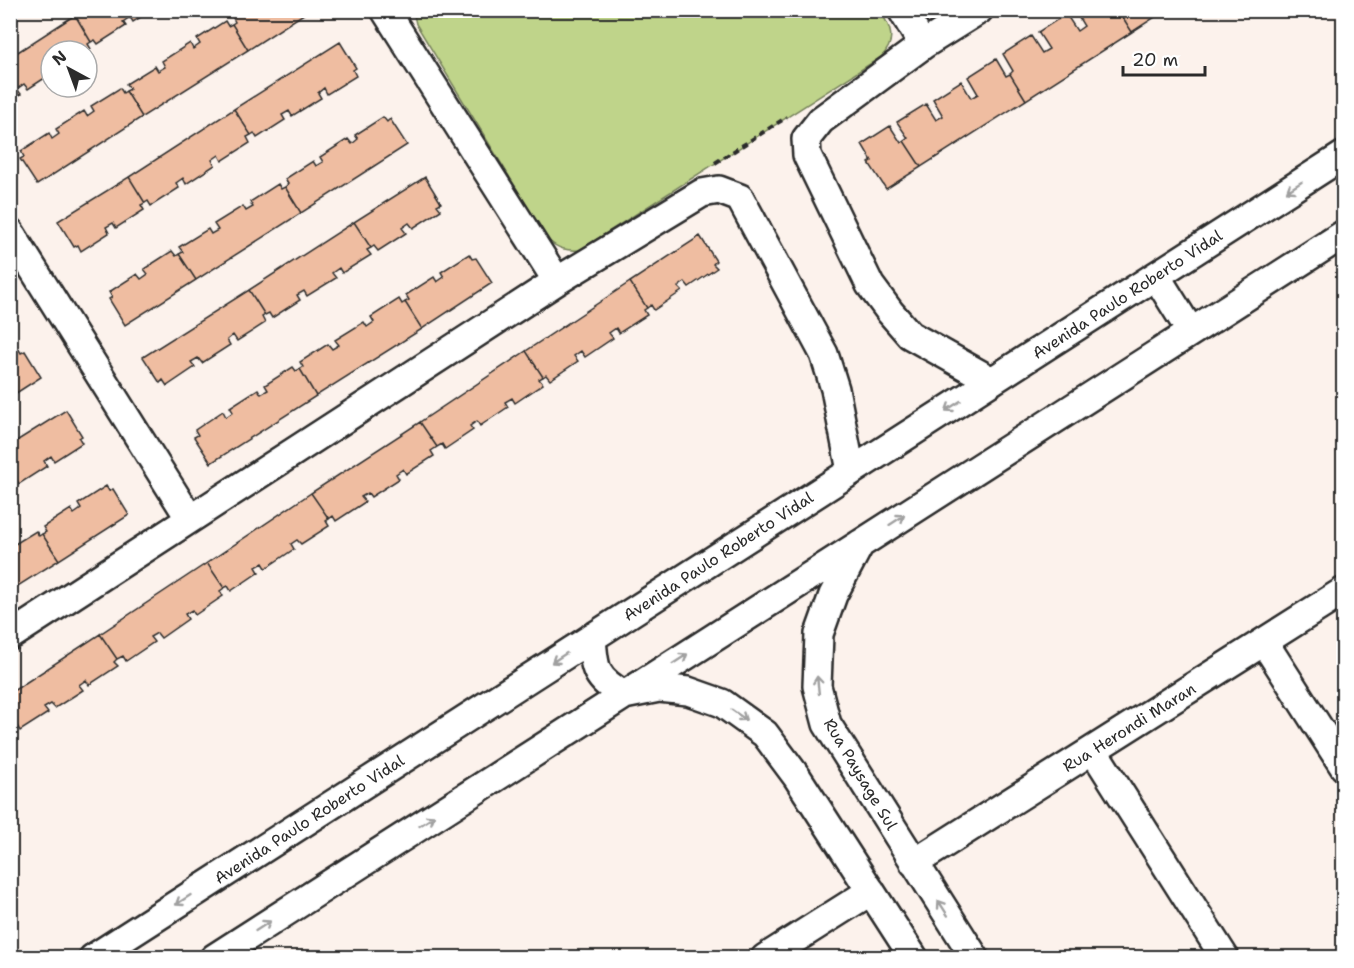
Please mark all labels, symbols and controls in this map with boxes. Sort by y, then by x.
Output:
north arrow [39,39,99,99]
scale bar [1123,39,1206,77]
text: N [48,46,71,70]
text: 20 m [1132,48,1178,72]
one-way arrow [1286,181,1303,193]
street label: Avenida Paulo Roberto Vidal [1028,225,1226,364]
one-way arrow [945,399,962,412]
street label: Avenida Paulo Roberto Vidal [619,487,817,626]
one-way arrow [888,513,905,525]
one-way arrow [551,653,568,665]
one-way arrow [671,653,688,665]
one-way arrow [812,676,823,695]
street label: Rua Herondi Maran [1059,678,1200,777]
one-way arrow [730,709,746,721]
street label: Rua Paysage Sul [819,715,902,834]
street label: Avenida Paulo Roberto Vidal [210,750,408,889]
one-way arrow [418,814,435,826]
one-way arrow [175,894,192,906]
one-way arrow [937,900,949,917]
one-way arrow [254,920,271,932]

